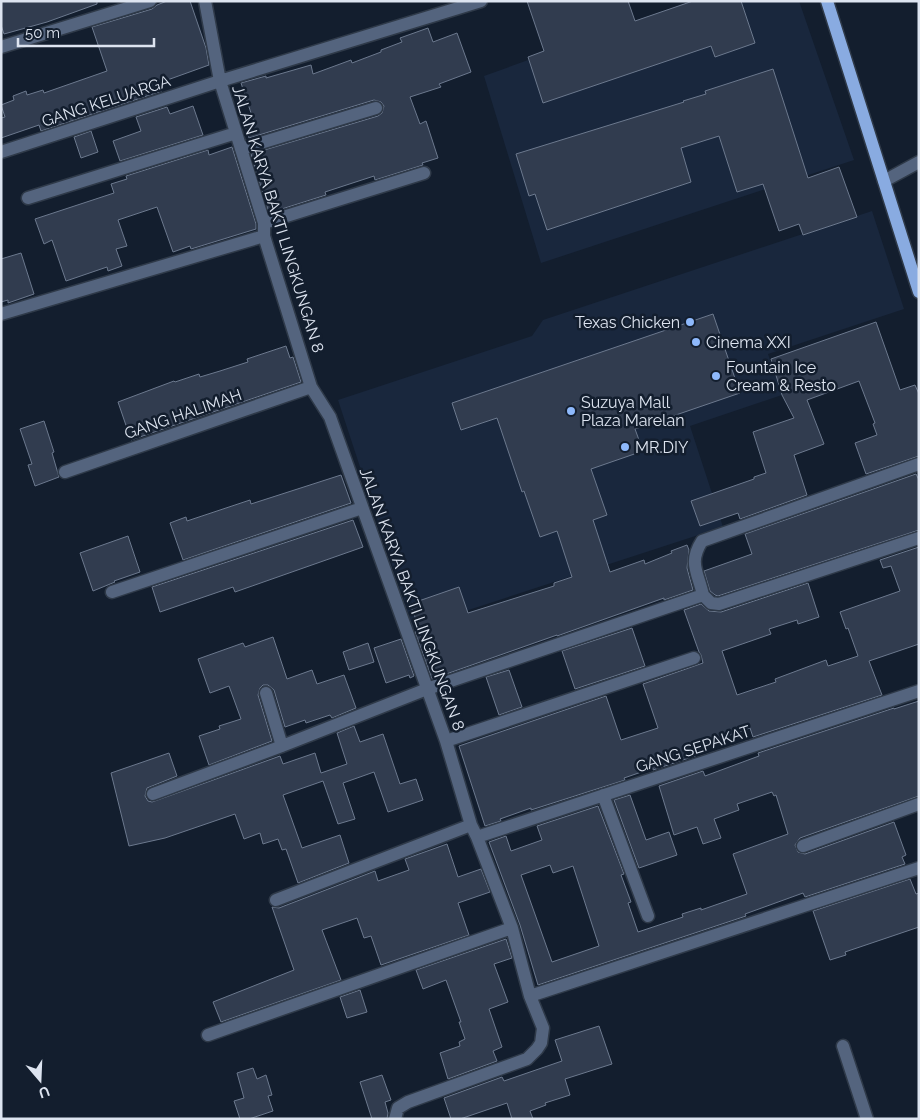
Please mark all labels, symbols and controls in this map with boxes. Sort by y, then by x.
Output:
scale bar [18,15,154,47]
text: 50 m [25,24,60,42]
street label: GANG KELUARGA [39,71,173,131]
street label: JALAN KARYA BAKTI LINGKUNGAN 8 [228,83,328,355]
place label: Texas Chicken [575,313,680,332]
marker: Texas Chicken [684,316,696,328]
place label: Cinema XXI [706,333,791,352]
marker: Cinema XXI [690,336,702,348]
place label: Fountain Ice Cream & Resto [726,358,836,395]
marker: Fountain Ice Cream & Resto [710,370,722,382]
street label: GANG HALIMAH [122,385,244,443]
place label: Suzuya Mall Plaza Marelan [581,393,685,430]
marker: Suzuya Mall Plaza Marelan [565,405,577,417]
place label: MR.DIY [635,438,689,457]
marker: MR.DIY [619,441,631,453]
street label: JALAN KARYA BAKTI LINGKUNGAN 8 [355,465,469,733]
street label: GANG SEPAKAT [633,721,753,776]
north arrow [15,1055,65,1105]
text: U [37,1083,52,1102]

